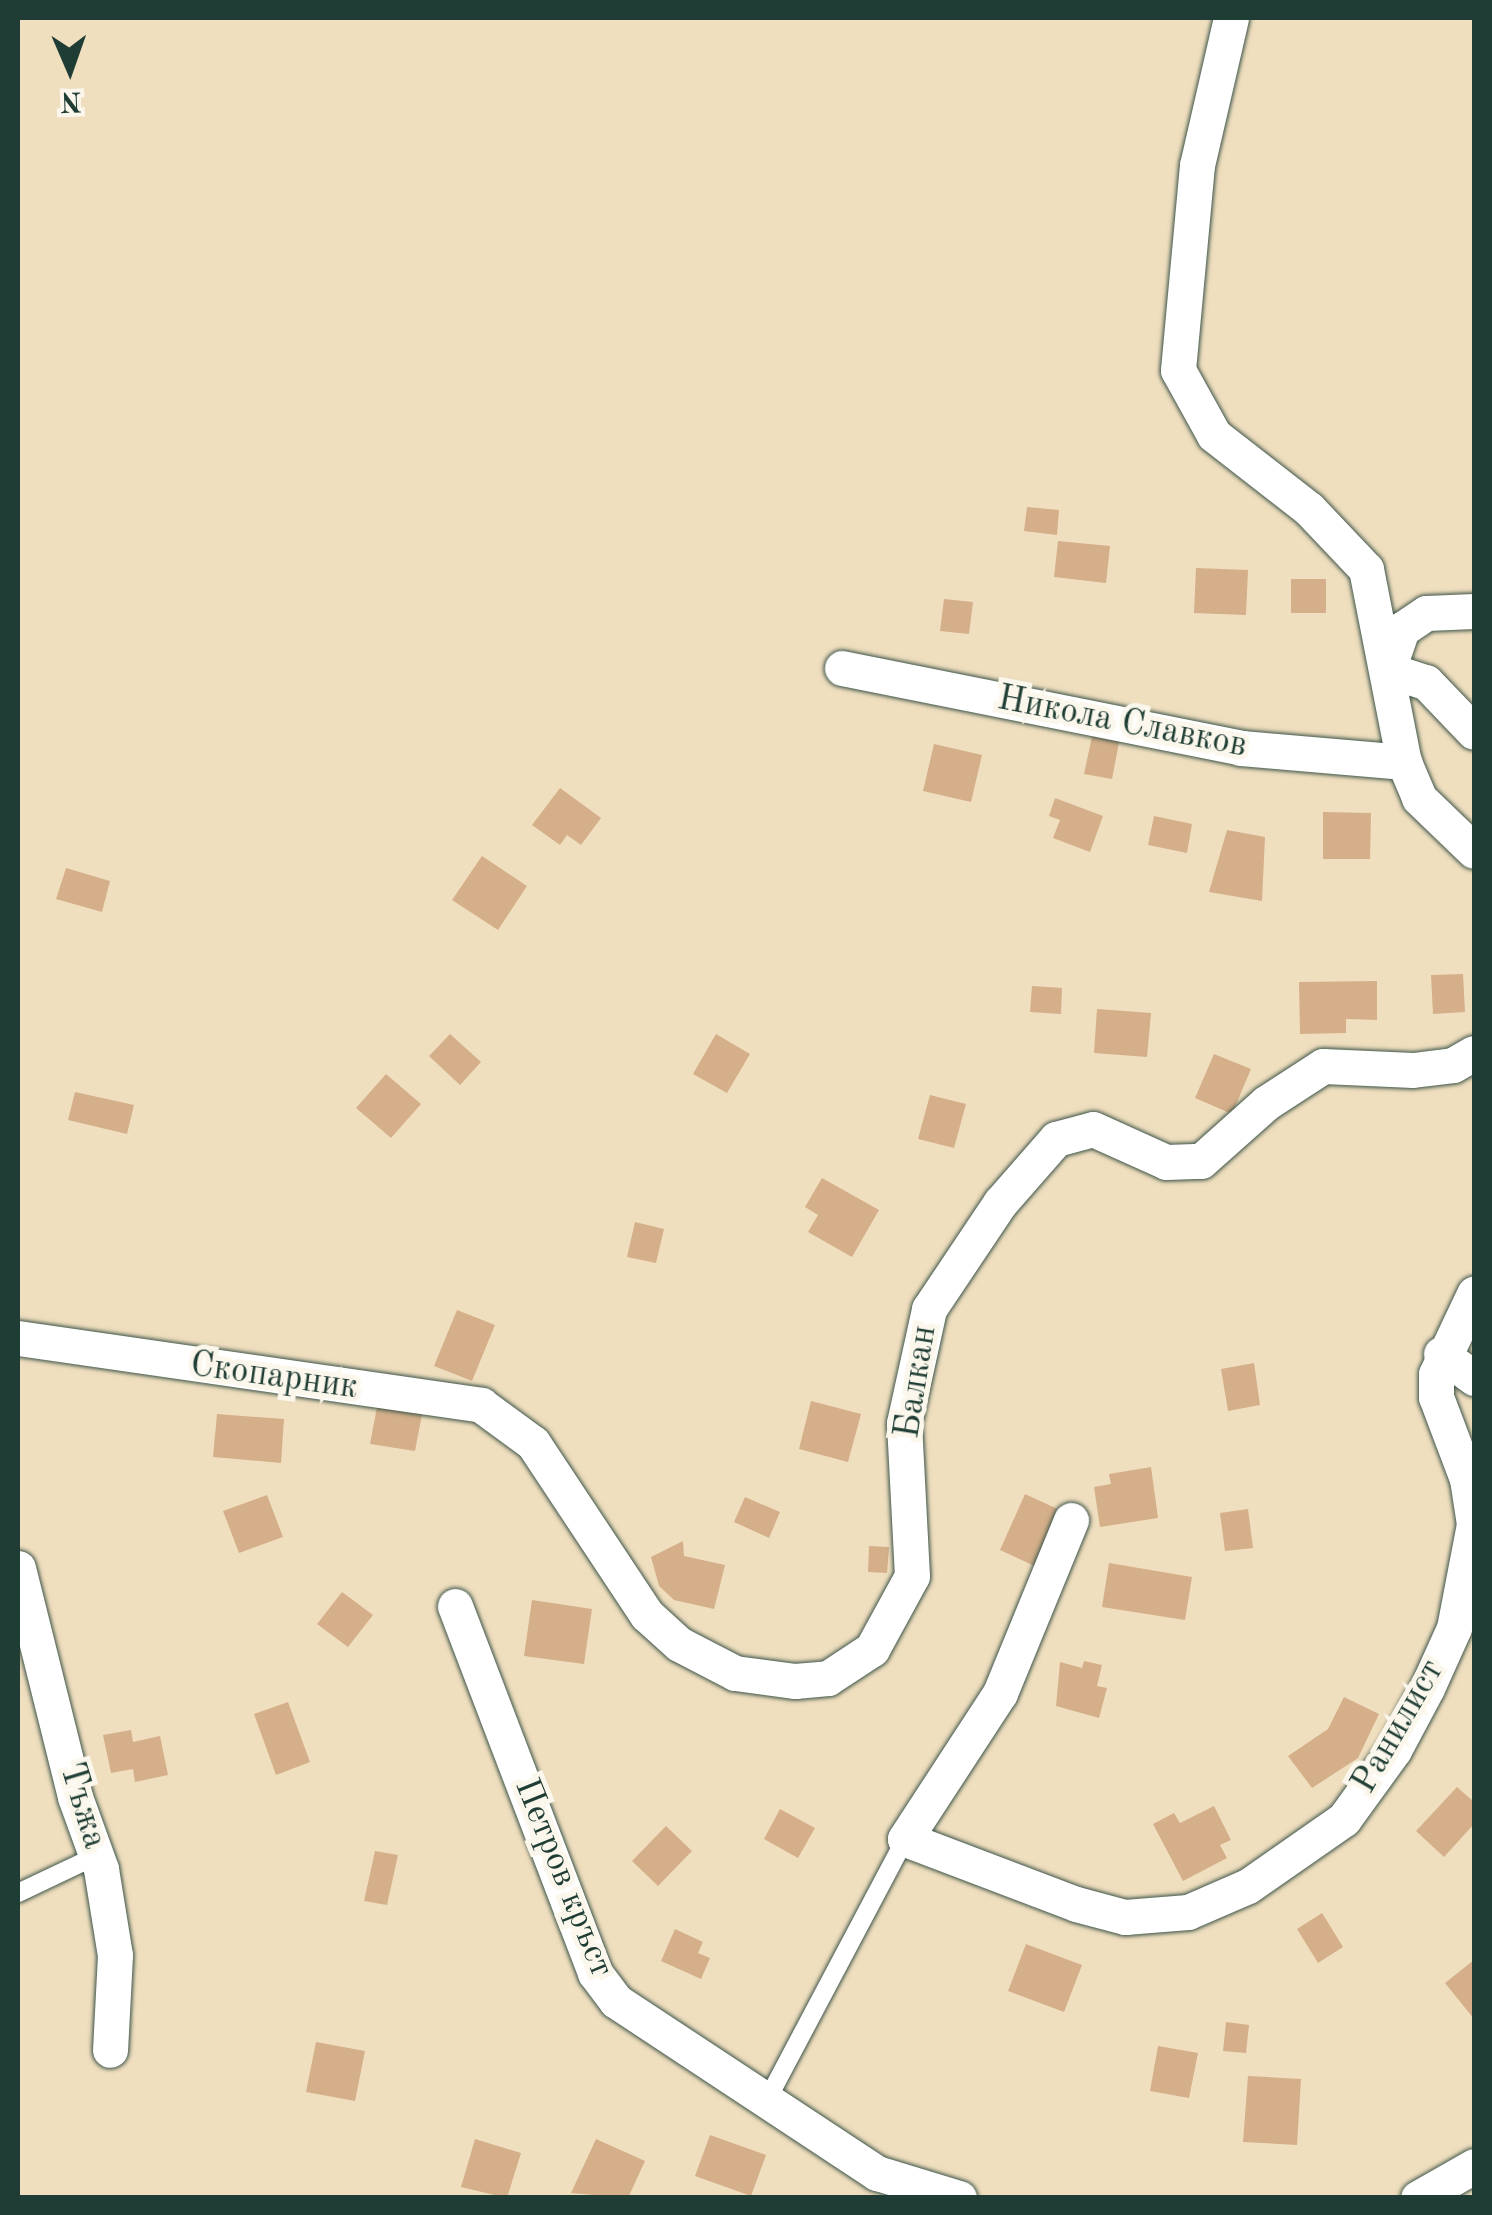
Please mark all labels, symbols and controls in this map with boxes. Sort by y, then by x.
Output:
north arrow [20,20,120,120]
text: N [60,86,82,114]
street label: Никола Славков [994,678,1250,768]
street label: Балкан [887,1323,947,1441]
street label: Скопарник [188,1344,360,1410]
street label: Ранилист [1344,1653,1454,1801]
street label: Тъжа [49,1758,115,1854]
street label: Петров кръст [504,1773,622,1983]

